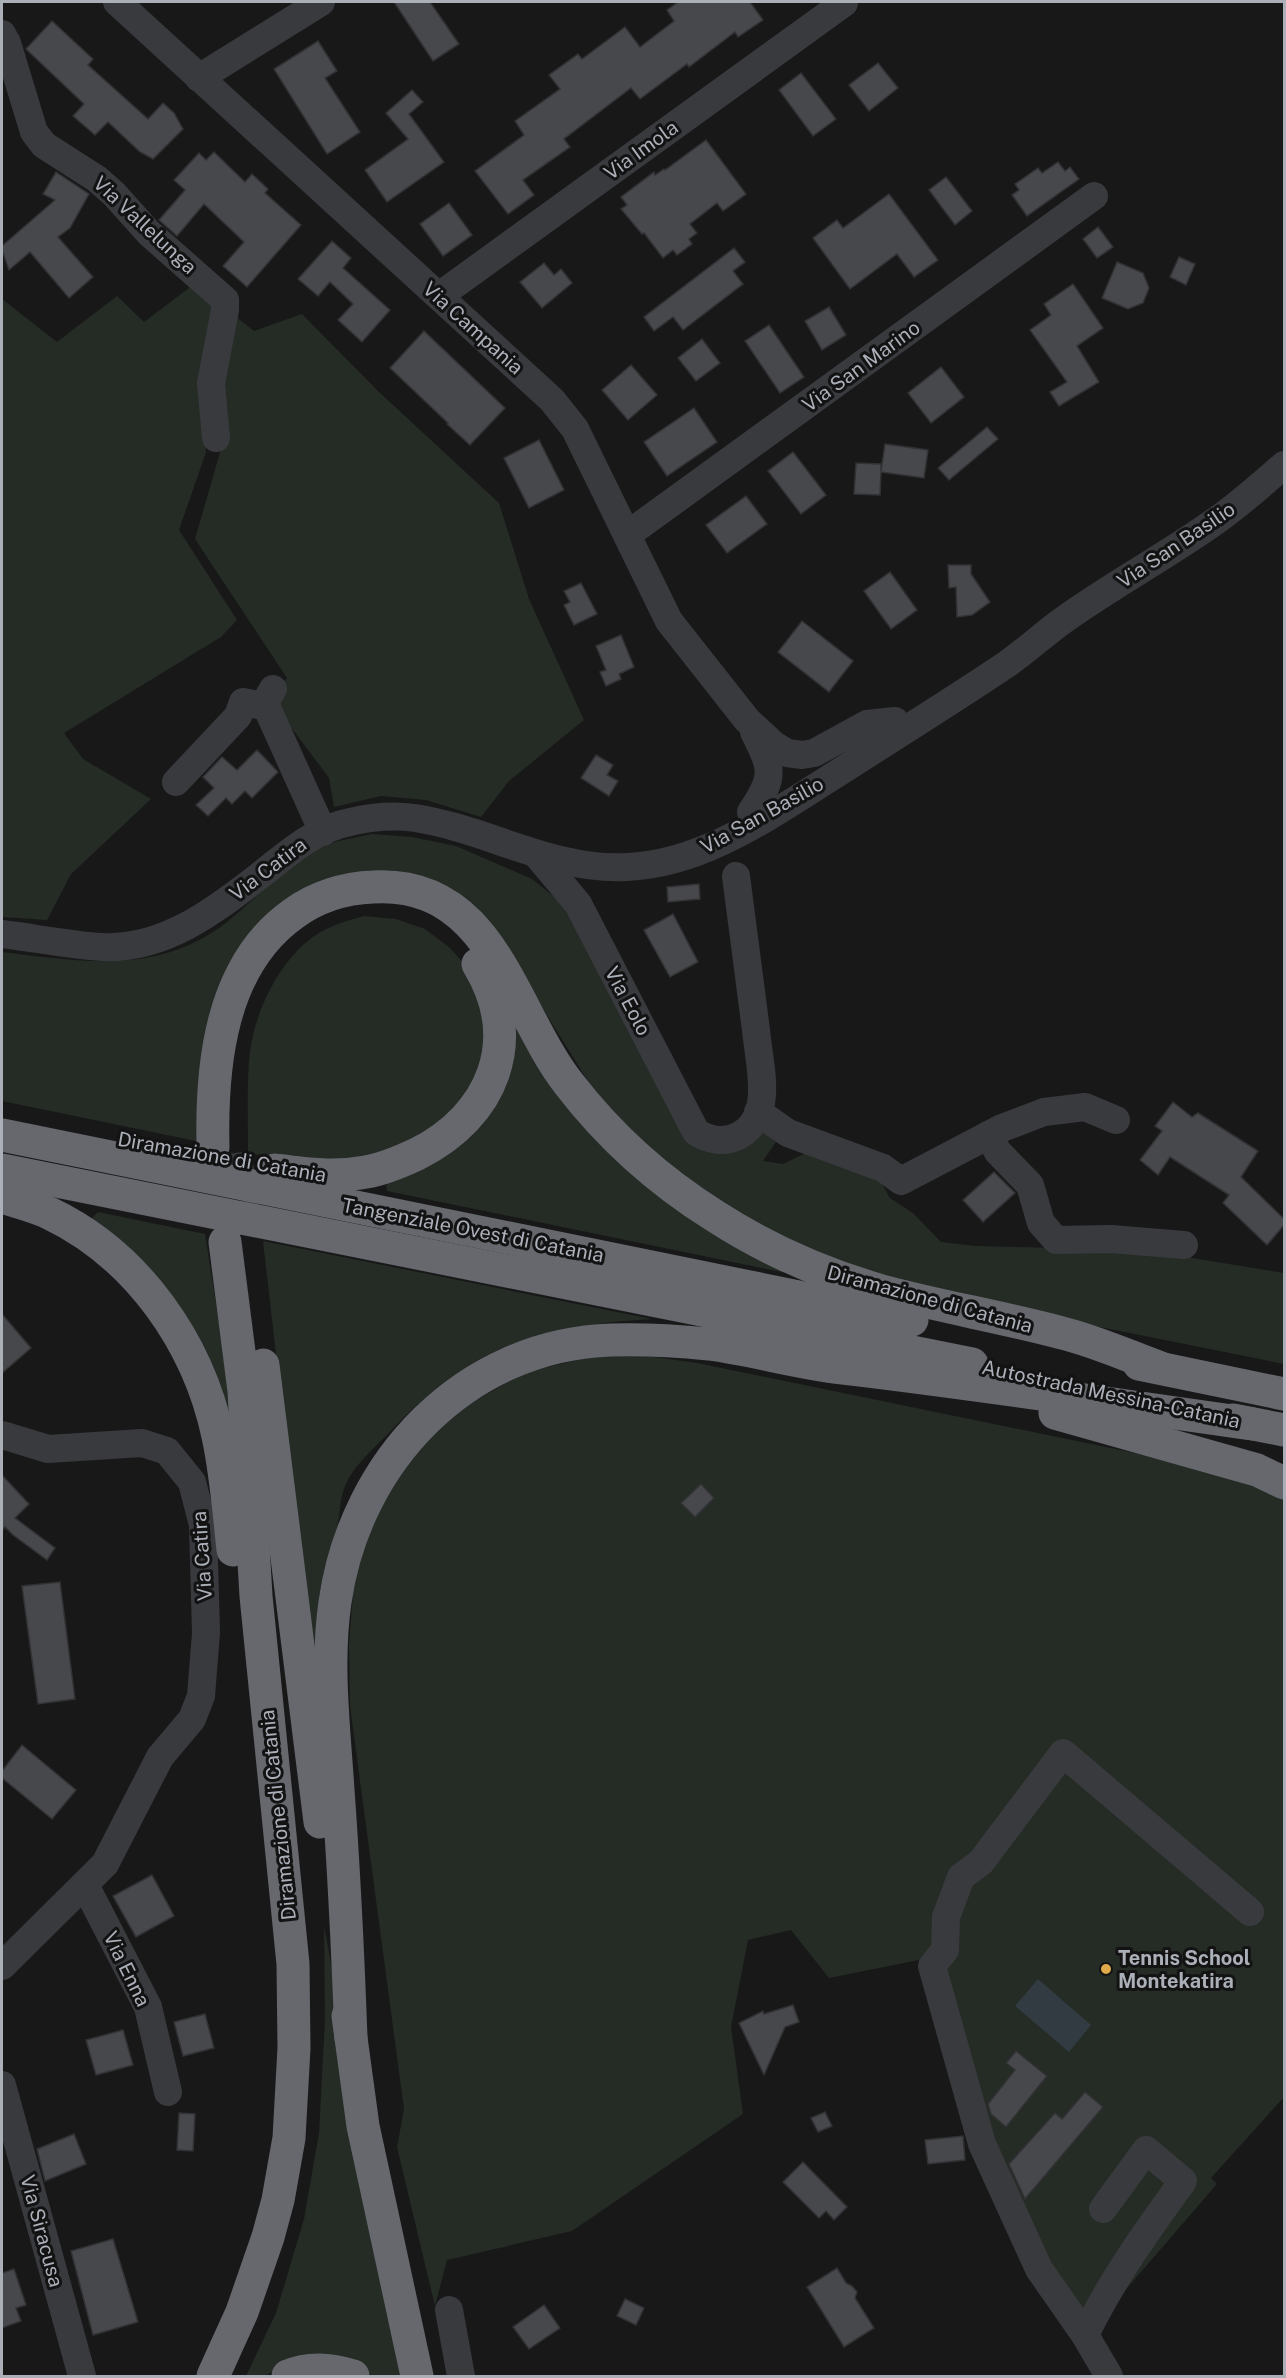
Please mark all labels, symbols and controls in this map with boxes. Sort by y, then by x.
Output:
street label: Via Imola [599,115,683,185]
street label: Via Vallelunga [88,171,202,279]
street label: Via Campania [418,277,528,379]
street label: Via San Marino [797,315,925,417]
street label: Via San Basilio [1113,497,1239,593]
street label: Via San Basilio [696,771,828,859]
street label: Via Catira [225,832,311,906]
street label: Via Eolo [600,962,656,1040]
street label: Diramazione di Catania [116,1127,328,1187]
street label: Tangenziale Ovest di Catania [340,1193,606,1267]
street label: Diramazione di Catania [825,1260,1035,1338]
street label: Autostrada Messina-Catania [980,1355,1242,1433]
street label: Via Catira [187,1510,217,1602]
street label: Diramazione di Catania [255,1709,301,1921]
street label: Via Enna [99,1928,155,2010]
place label: Tennis School Montekatira [1118,1946,1250,1993]
marker: Tennis School Montekatira [1099,1962,1113,1976]
street label: Via Siracusa [16,2172,68,2290]

